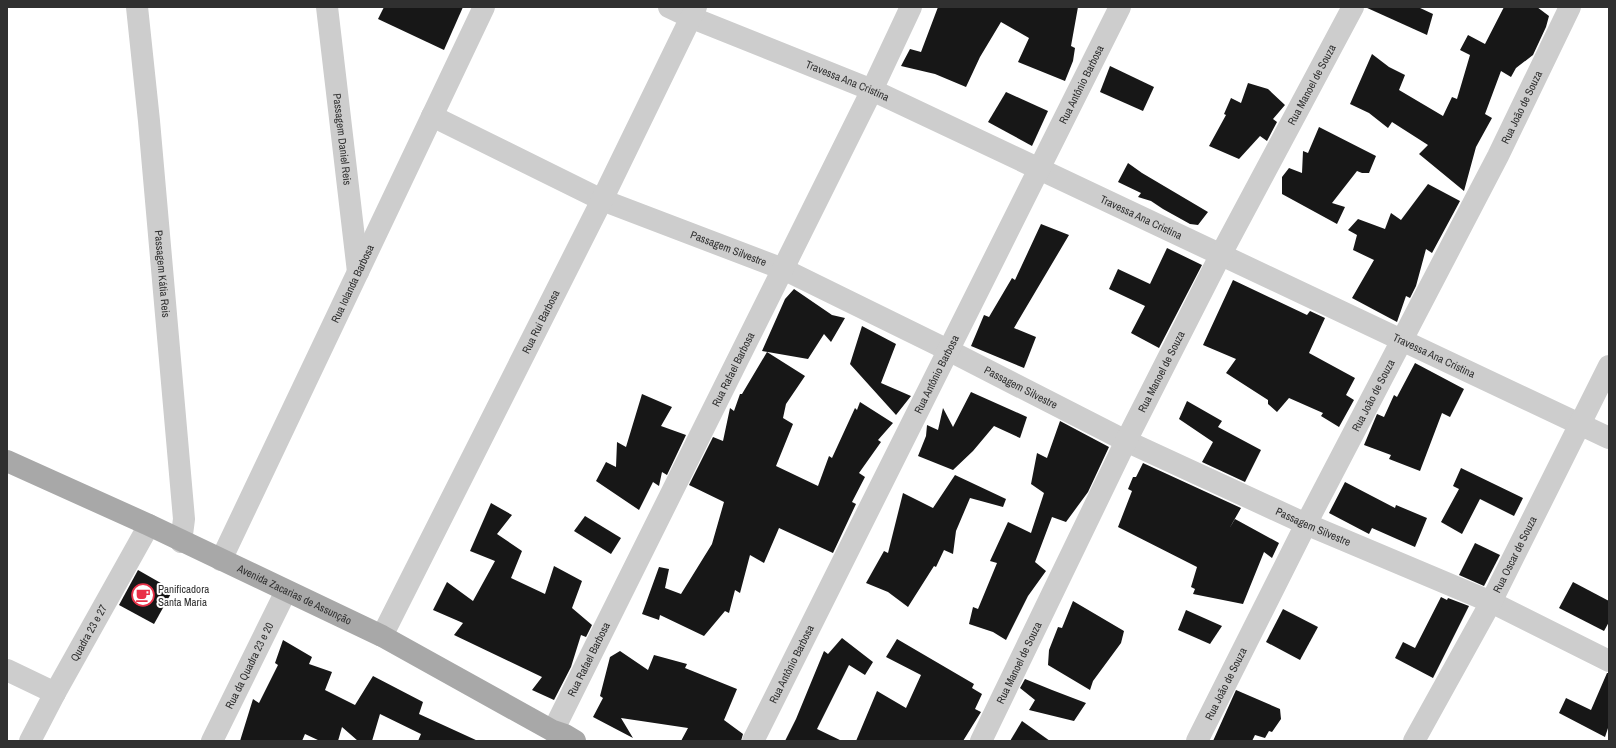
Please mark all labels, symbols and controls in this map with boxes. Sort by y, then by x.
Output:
street label: Rua Manoel de Souza [1284,42,1339,127]
street label: Rua Antônio Barbosa [1056,43,1107,126]
street label: Travessa Ana Cristina [804,57,891,104]
street label: Rua João de Souza [1498,68,1545,146]
street label: Passagem Daniel Reis [330,92,355,186]
street label: Travessa Ana Cristina [1098,192,1184,242]
street label: Passagem Silvestre [688,227,769,269]
street label: Passagem Kátia Reis [152,230,173,318]
street label: Rua Iolanda Barbosa [328,242,377,325]
street label: Rua Rui Barbosa [519,288,562,356]
street label: Rua Manoel de Souza [1135,329,1188,415]
street label: Rua Rafael Barbosa [709,330,757,409]
street label: Travessa Ana Cristina [1391,330,1477,381]
street label: Rua Antônio Barbosa [911,333,962,416]
street label: Rua João de Souza [1349,357,1398,434]
street label: Passagem Silvestre [982,363,1060,412]
street label: Passagem Silvestre [1274,504,1353,549]
street label: Rua Oscar de Souza [1490,514,1540,595]
street label: Avenida Zacarias de Assunção [234,561,354,628]
cafe icon: Panificadora Santa Maria [130,582,156,608]
place label: Panificadora Santa Maria [158,582,209,609]
street label: Quadra 23 e 27 [67,602,110,664]
street label: Rua Manoel de Souza [993,619,1045,706]
street label: Rua da Quadra 23 e 20 [222,620,276,711]
street label: Rua Rafael Barbosa [564,620,613,699]
street label: Rua Antônio Barbosa [766,622,817,706]
street label: Rua João de Souza [1202,645,1250,722]

